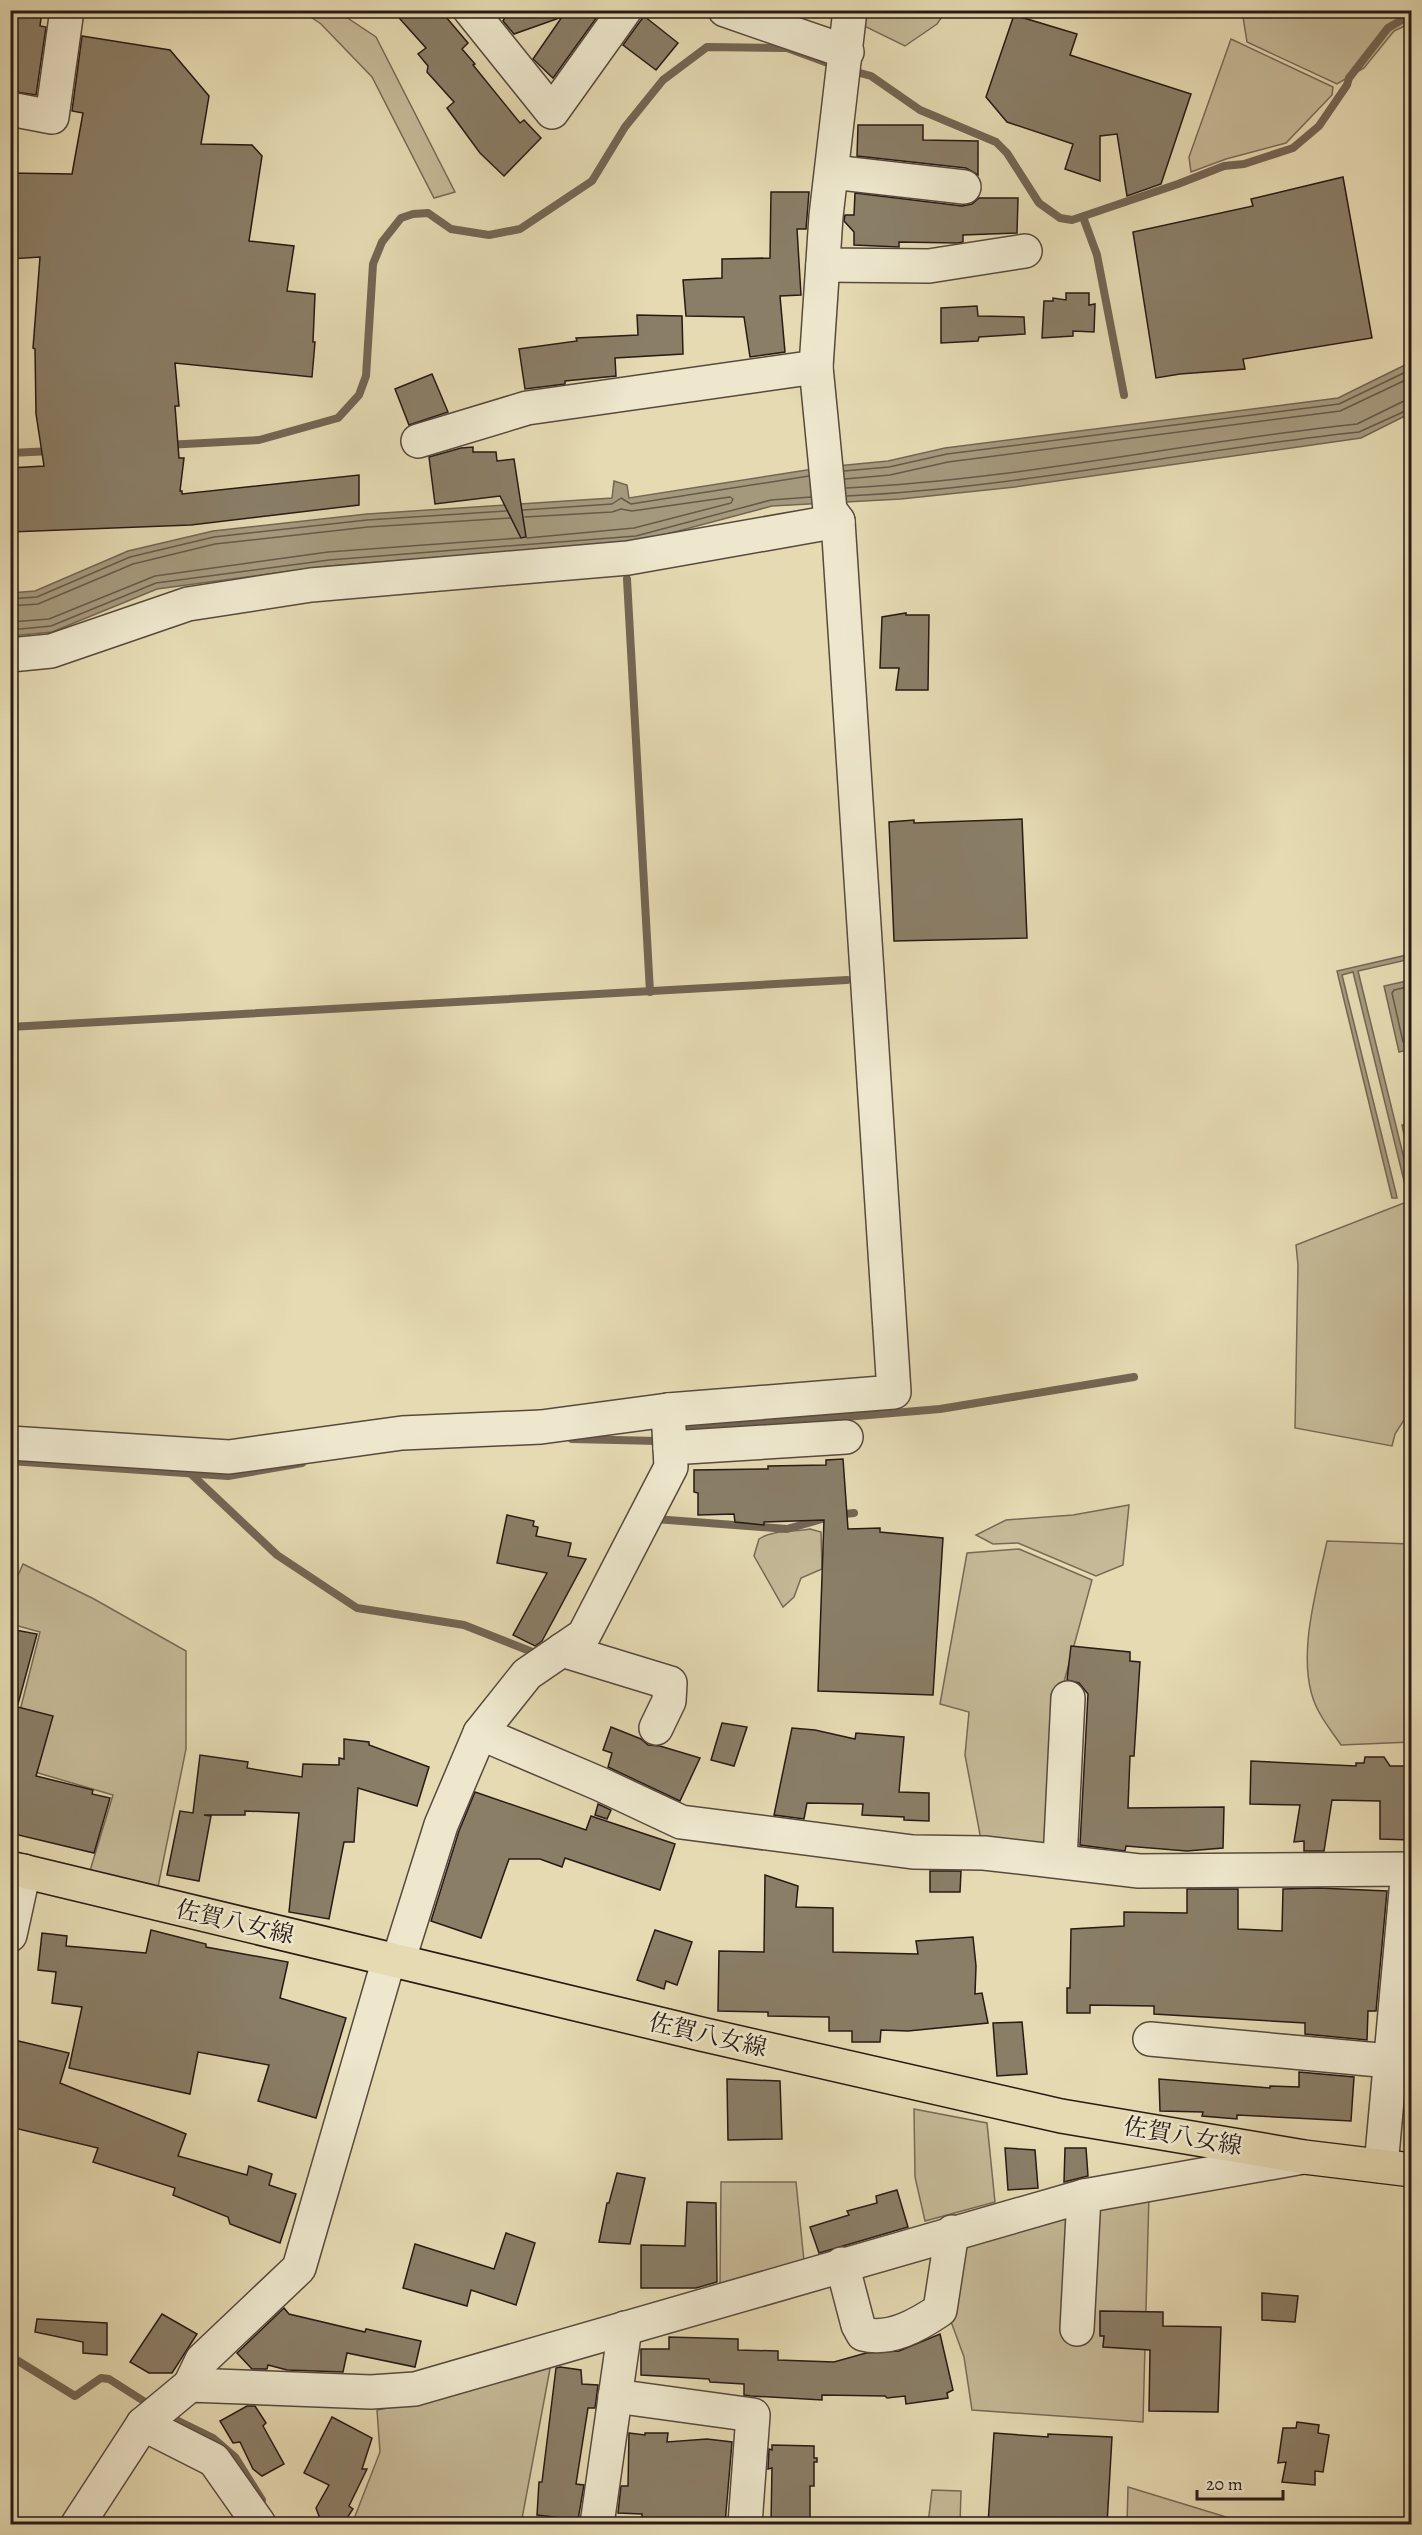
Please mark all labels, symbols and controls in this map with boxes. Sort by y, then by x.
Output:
street label: 佐賀八女線 [173,1893,297,1951]
street label: 佐賀八女線 [646,2006,770,2064]
street label: 佐賀八女線 [1121,2110,1245,2162]
scale bar [1197,2463,1282,2501]
text: 20 m [1206,2472,1243,2496]

